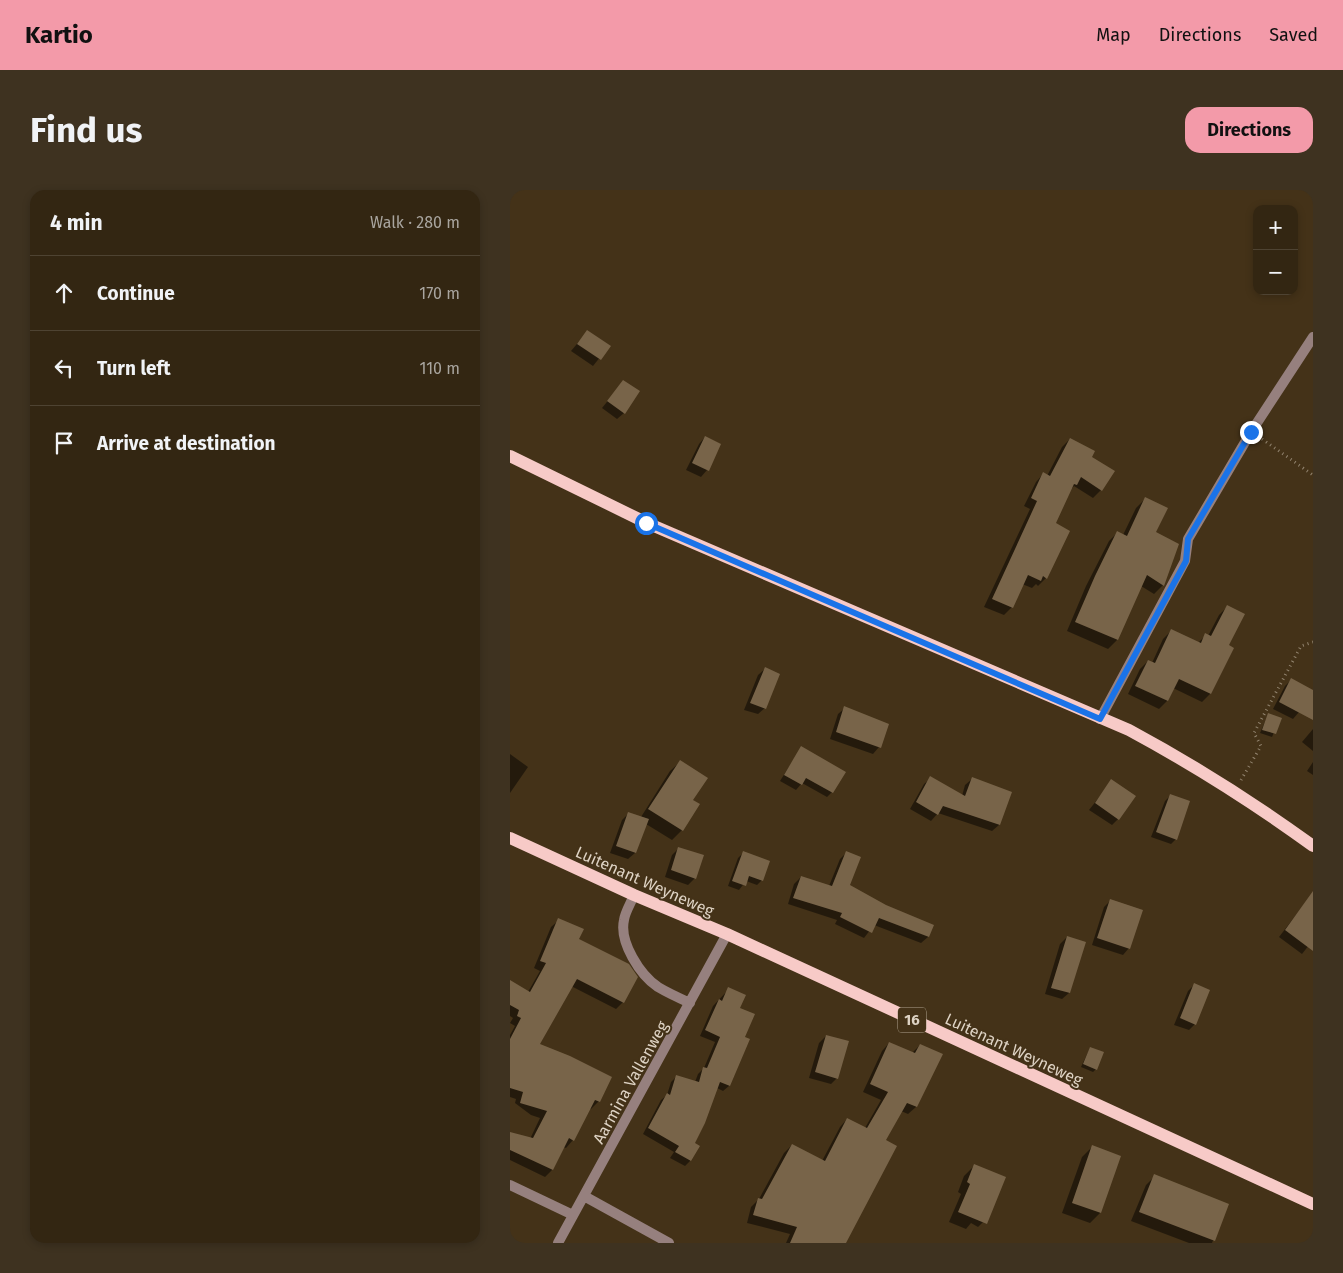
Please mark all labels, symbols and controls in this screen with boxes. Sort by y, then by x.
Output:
text: Kartio [25,21,93,49]
text: Map [1096,24,1131,46]
text: Directions [1159,24,1241,46]
text: Saved [1269,24,1318,46]
button: Directions [1185,107,1313,153]
text: Find us [30,109,142,151]
map controls [1253,205,1298,295]
button: + [1253,205,1298,250]
text: 4 min [50,210,103,236]
text: Walk · 280 m [370,213,460,232]
button: − [1253,250,1298,295]
icon: ahead [50,279,78,307]
text: Continue [97,282,175,305]
text: 170 m [419,284,460,303]
icon: left [50,354,78,382]
text: Turn left [97,357,171,380]
text: 110 m [419,359,460,378]
route end [1240,421,1263,444]
icon: arrive [50,429,78,457]
text: Arrive at destination [97,432,276,455]
route start [635,512,658,535]
street label: Luitenant Weyneweg [573,842,718,921]
road number: 16 [898,1008,926,1032]
street label: Luitenant Weyneweg [942,1009,1086,1090]
street label: Aarmina Vallenweg [589,1017,672,1147]

